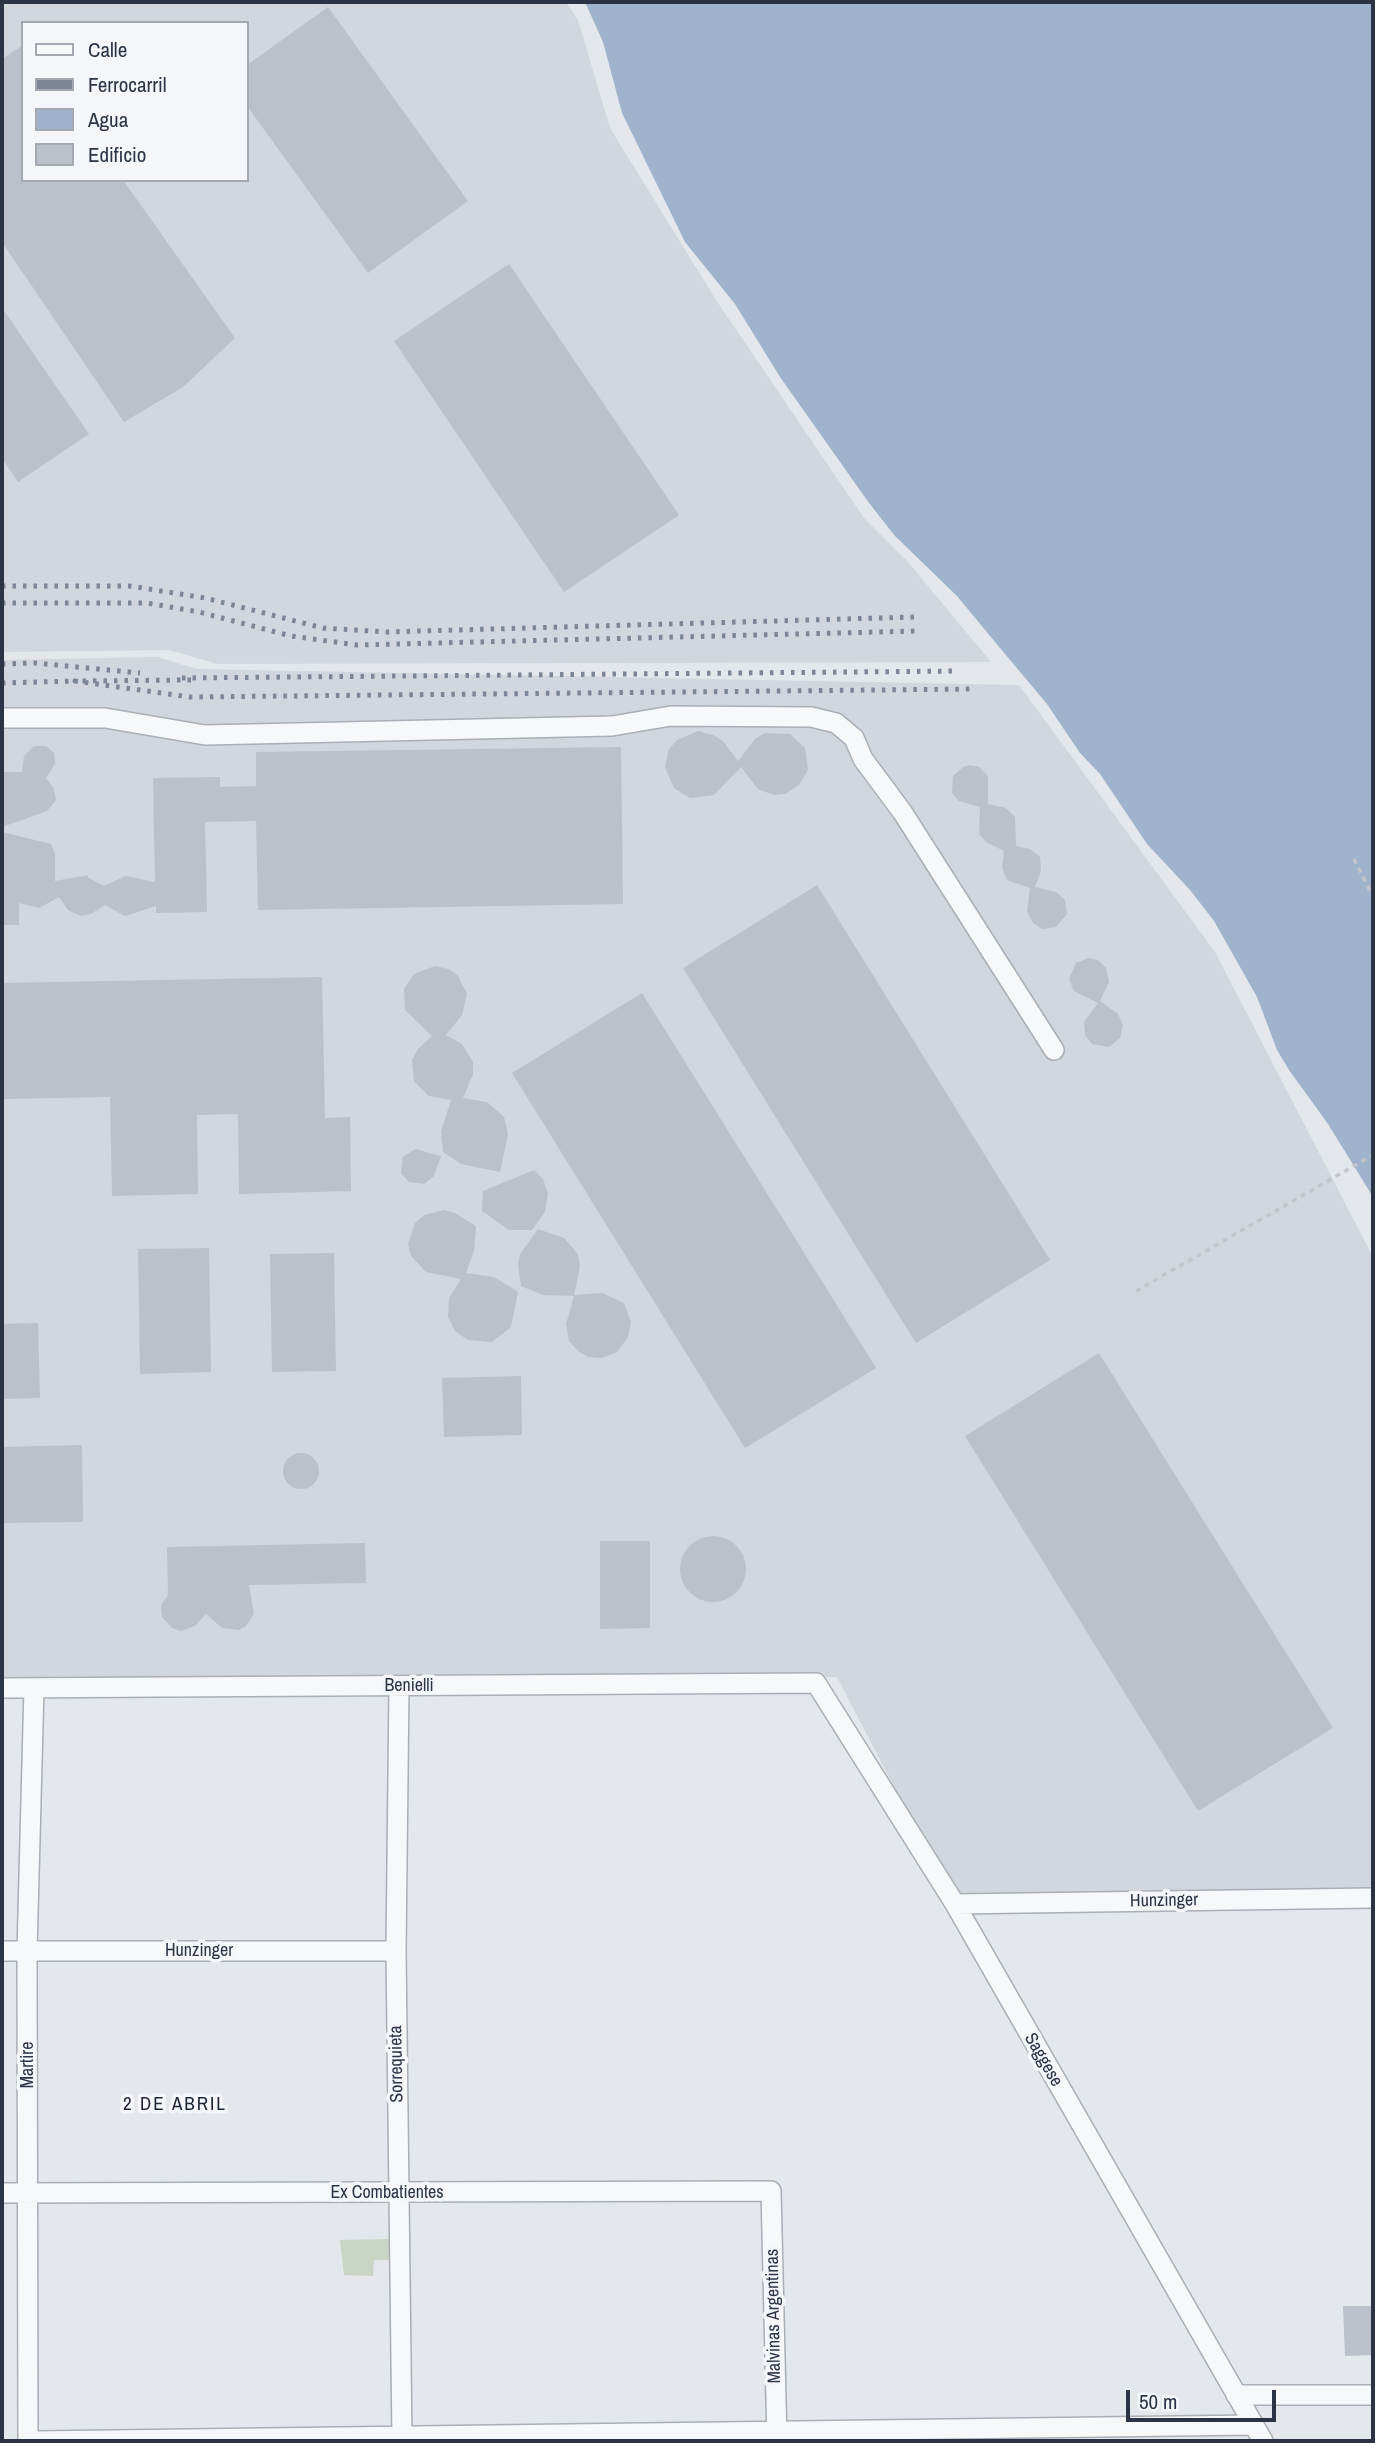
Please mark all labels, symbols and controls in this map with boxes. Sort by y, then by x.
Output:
legend [21,21,248,182]
text: Calle [88,35,127,64]
text: Ferrocarril [88,70,167,99]
text: Agua [88,105,128,134]
text: Edificio [88,140,146,169]
street label: Benielli [384,1675,434,1697]
street label: Hunzinger [1130,1890,1198,1912]
street label: Hunzinger [165,1940,233,1962]
street label: Sorrequieta [386,2025,408,2103]
street label: Saggese [1019,2029,1067,2091]
street label: Martire [17,2042,39,2088]
district label: 2 DE ABRIL [124,2094,226,2116]
street label: Ex Combatientes [330,2182,444,2204]
street label: Malvinas Argentinas [762,2249,786,2383]
scale bar [1130,2376,1280,2420]
text: 50 m [1139,2387,1177,2416]

